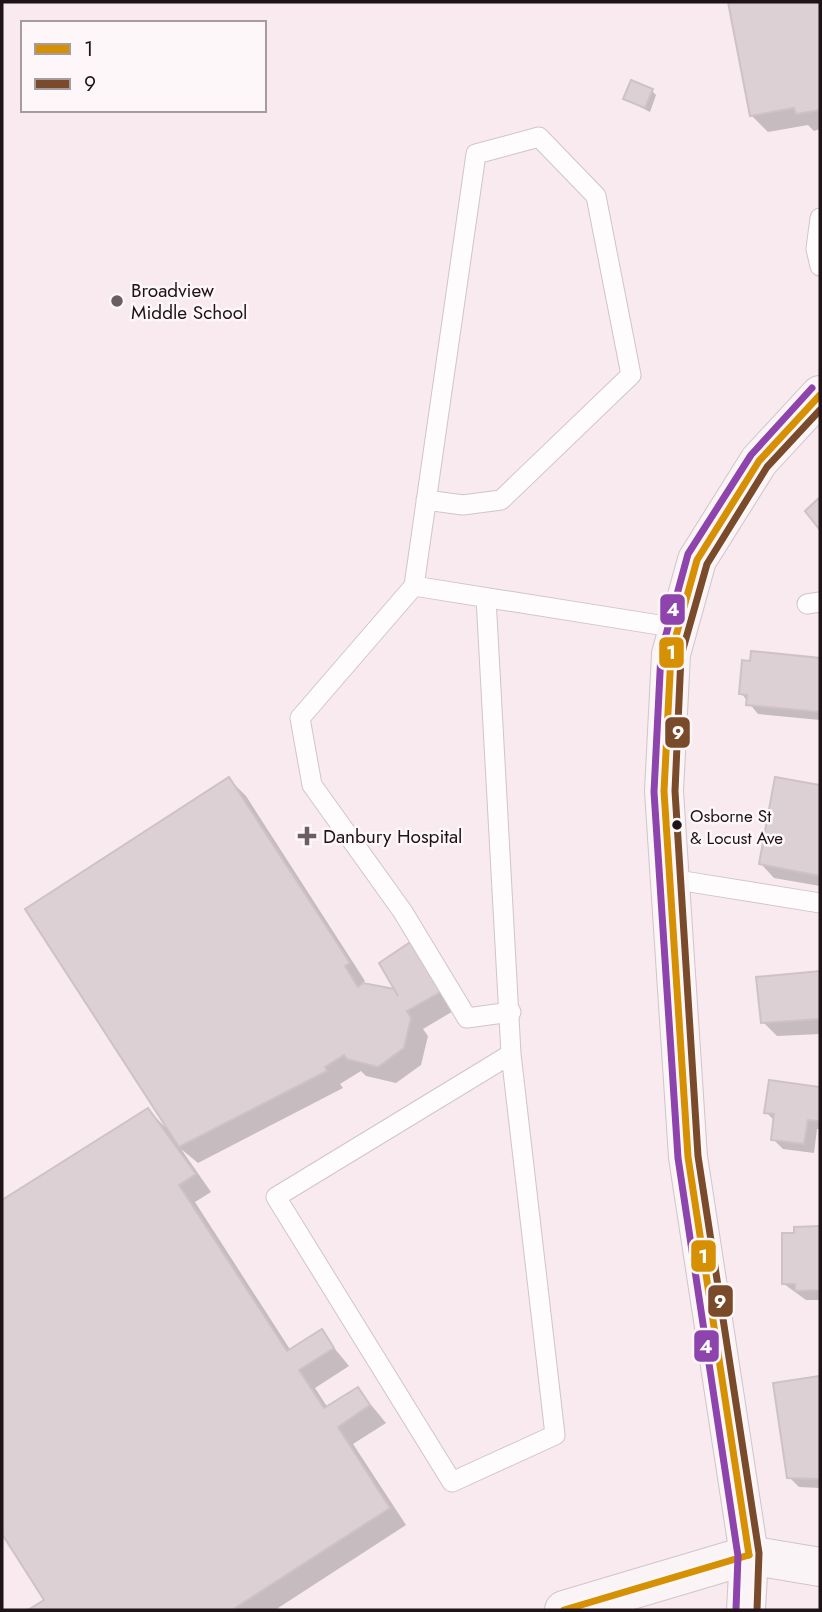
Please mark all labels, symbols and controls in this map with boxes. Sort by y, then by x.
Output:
legend [21,21,266,112]
text: 1 [84,34,93,64]
text: 9 [84,69,96,99]
place label: Broadview Middle School [131,277,247,326]
marker: Broadview Middle School [109,293,125,309]
line badge: 4 [659,593,686,626]
text: 4 [666,596,680,623]
line badge: 1 [658,636,685,669]
text: 1 [666,639,676,666]
line badge: 9 [664,716,691,749]
text: 9 [672,719,684,746]
place label: Osborne St & Locust Ave [690,804,783,850]
marker: Osborne St & Locust Ave [670,818,684,832]
place label: Danbury Hospital [323,823,462,850]
marker: Danbury Hospital [297,826,317,846]
line badge: 1 [690,1239,717,1273]
text: 1 [698,1243,708,1270]
line badge: 9 [707,1284,734,1318]
text: 9 [714,1288,726,1315]
line badge: 4 [693,1329,720,1363]
text: 4 [699,1333,713,1360]

